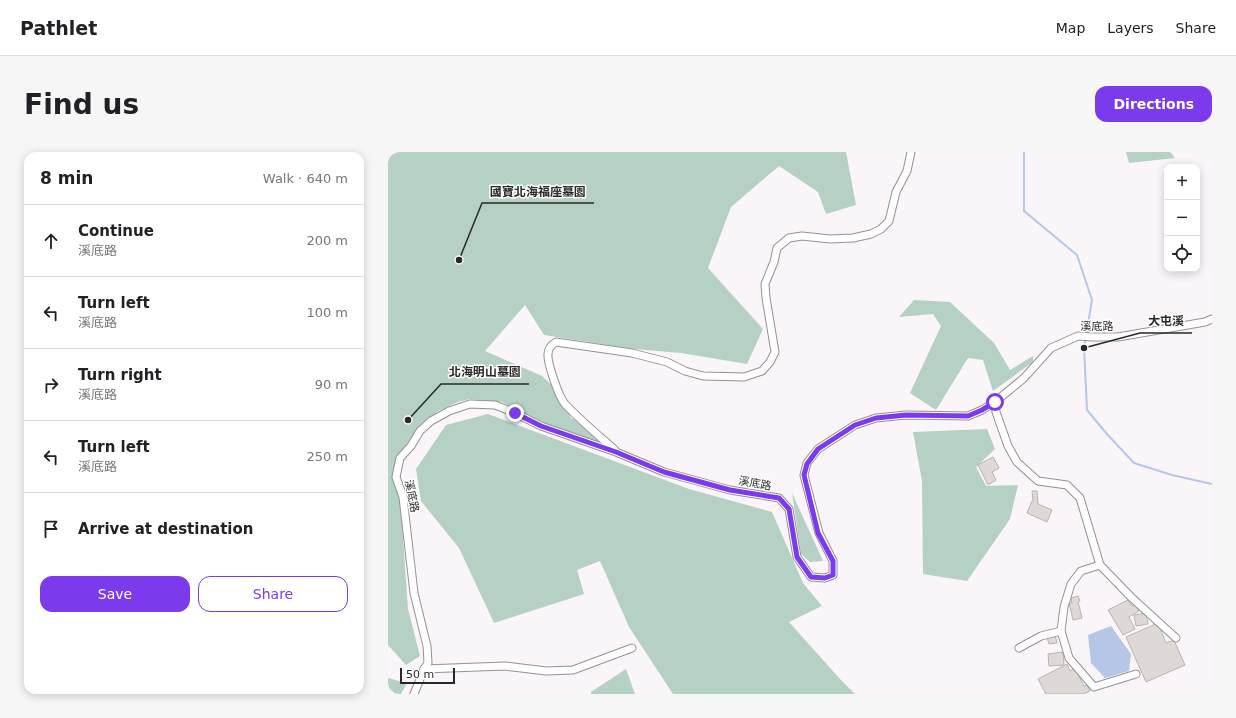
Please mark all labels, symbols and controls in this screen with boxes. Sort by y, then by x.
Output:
text: Pathlet [20,17,97,39]
text: Map [1056,20,1085,36]
text: Layers [1107,20,1154,36]
text: Share [1176,20,1216,36]
button: Directions [1095,86,1212,122]
text: Find us [24,88,139,121]
map controls [1164,164,1200,272]
button: + [1164,164,1200,200]
text: 8 min [40,168,93,188]
text: Walk · 640 m [263,171,348,186]
callout: 國寶北海福座墓園 [482,179,594,203]
text: 國寶北海福座墓園 [490,185,586,199]
button: − [1164,200,1200,236]
text: Continue [78,222,154,240]
icon: ahead [40,230,62,252]
text: 200 m [306,233,348,248]
button: locate [1164,236,1200,272]
text: 溪底路 [78,243,117,258]
text: Turn left [78,294,150,312]
icon: left [40,302,62,324]
text: 100 m [306,305,348,320]
callout: 大屯溪 [1140,309,1192,333]
text: 大屯溪 [1148,314,1184,328]
text: 溪底路 [78,315,117,330]
street label: 溪底路 [1081,320,1114,333]
callout: 北海明山墓園 [441,360,529,384]
text: 北海明山墓園 [449,365,521,379]
text: Turn right [78,366,162,384]
icon: right [40,374,62,396]
text: 90 m [315,377,348,392]
text: 溪底路 [78,387,117,402]
route start [986,393,1004,411]
route end [506,404,524,422]
text: Turn left [78,438,150,456]
icon: left [40,446,62,468]
text: 250 m [306,449,348,464]
text: 溪底路 [78,459,117,474]
street label: 溪底路 [738,474,772,493]
street label: 溪底路 [402,479,421,514]
icon: arrive [40,518,62,540]
text: Arrive at destination [78,520,253,538]
button: Save [40,576,190,612]
button: Share [198,576,348,612]
scale bar [400,666,455,685]
text: 50 m [406,668,434,681]

